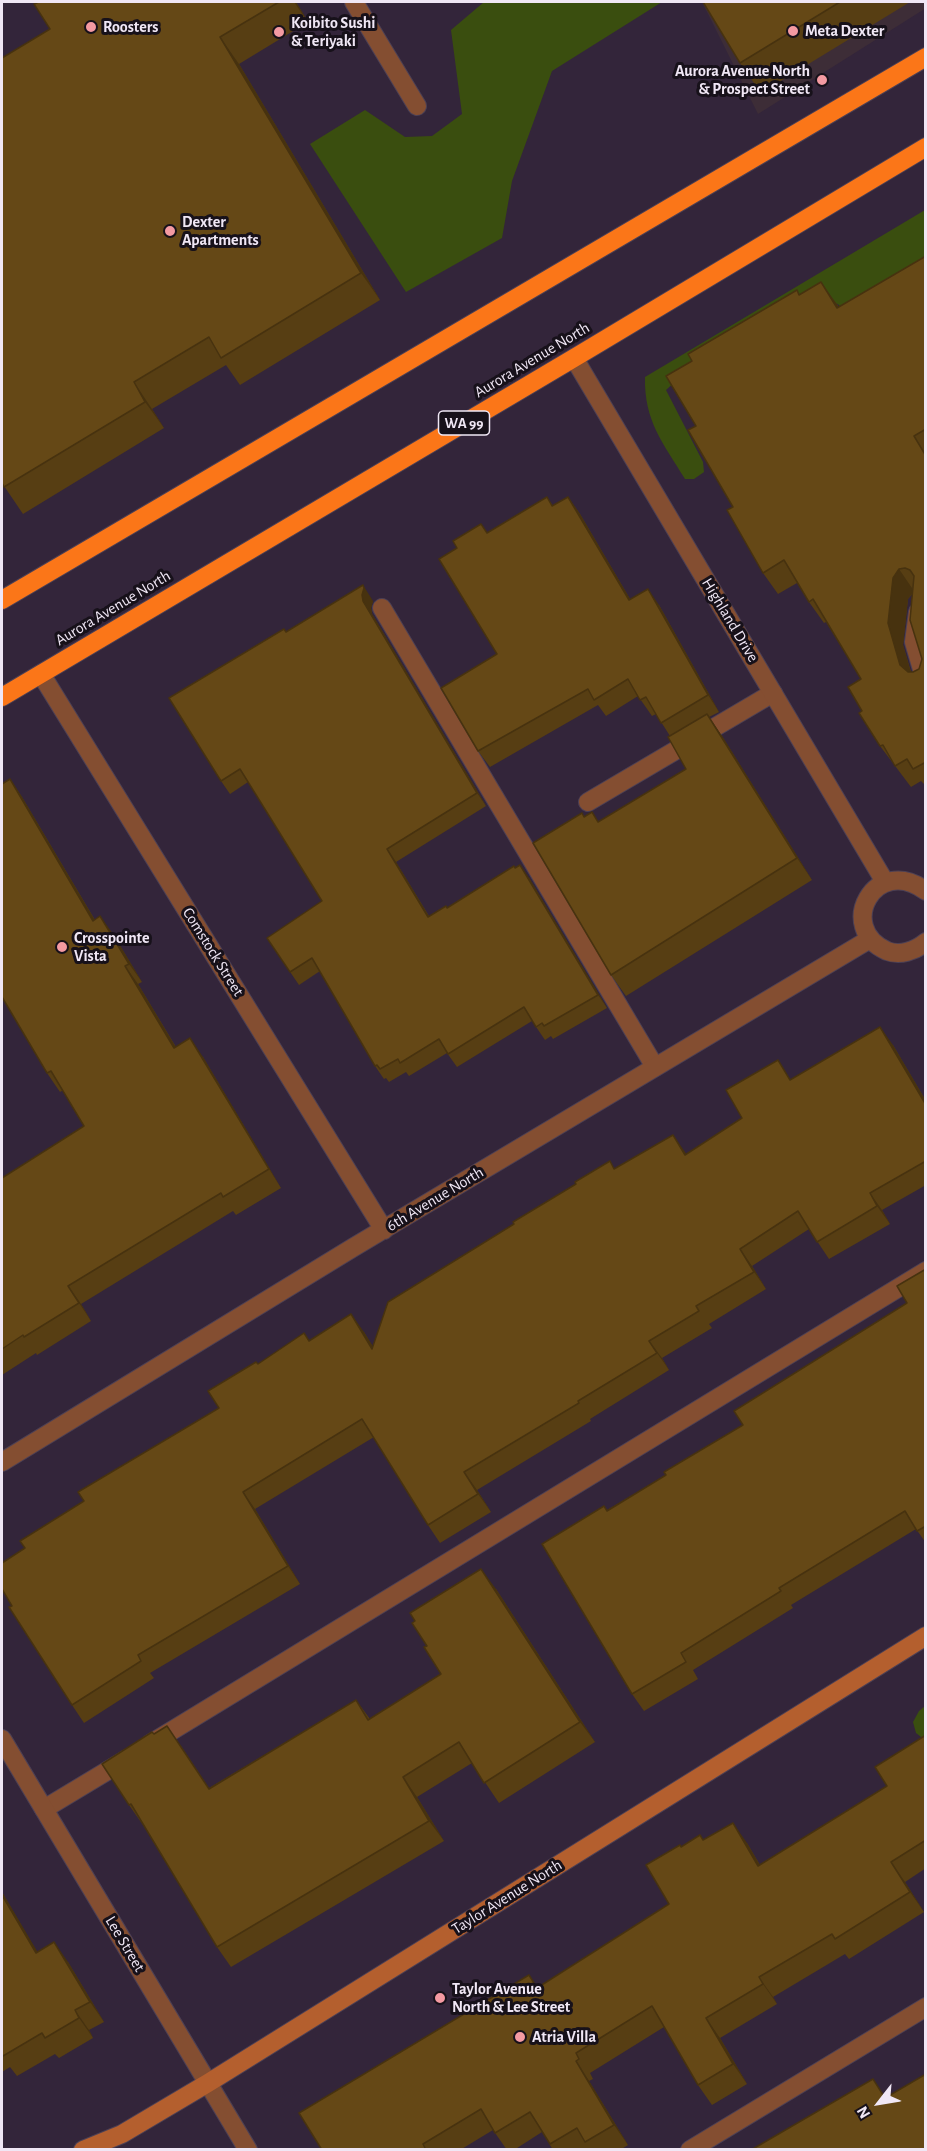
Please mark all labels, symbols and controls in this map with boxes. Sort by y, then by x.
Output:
place label: Koibito Sushi & Teriyaki [291,13,375,51]
place label: Roosters [103,17,158,37]
marker: Roosters [84,20,98,34]
place label: Meta Dexter [805,21,884,41]
marker: Meta Dexter [786,24,800,38]
marker: Koibito Sushi & Teriyaki [272,25,286,39]
place label: Aurora Avenue North & Prospect Street [675,61,810,99]
marker: Aurora Avenue North & Prospect Street [815,73,829,87]
place label: Dexter Apartments [182,212,259,250]
marker: Dexter Apartments [163,224,177,238]
street label: Aurora Avenue North [471,318,593,402]
road number: WA 99 [438,411,490,435]
street label: Aurora Avenue North [52,566,174,650]
street label: Highland Drive [697,575,763,665]
street label: Comstock Street [178,904,248,1000]
place label: Crosspointe Vista [74,928,149,966]
marker: Crosspointe Vista [55,940,69,954]
street label: 6th Avenue North [383,1163,487,1235]
street label: Taylor Avenue North [448,1855,566,1939]
street label: Lee Street [101,1913,149,1975]
place label: Taylor Avenue North & Lee Street [452,1979,570,2017]
marker: Taylor Avenue North & Lee Street [433,1991,447,2005]
place label: Atria Villa [532,2027,596,2047]
marker: Atria Villa [513,2030,527,2044]
north arrow [849,2073,909,2133]
text: N [854,2103,873,2121]

